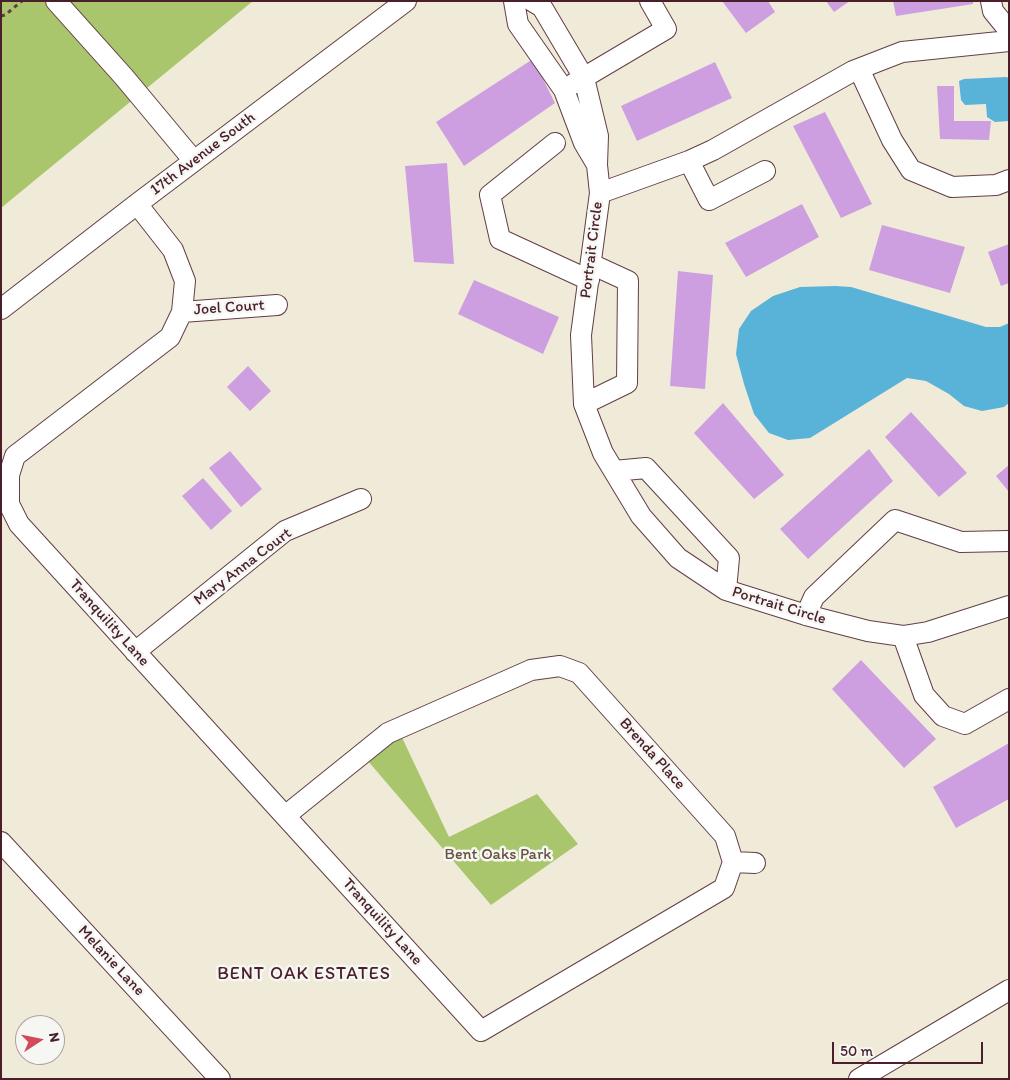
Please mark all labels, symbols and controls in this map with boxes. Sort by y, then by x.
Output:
street label: 17th Avenue South [147,108,259,200]
street label: Portrait Circle [577,201,607,299]
street label: Joel Court [193,296,265,320]
street label: Mary Anna Court [190,524,296,610]
street label: Tranquility Lane [65,575,153,671]
street label: Portrait Circle [730,583,828,629]
street label: Brenda Place [615,714,689,794]
park label: Bent Oaks Park [445,845,551,865]
street label: Tranquility Lane [338,874,426,970]
street label: Melanie Lane [73,922,149,1000]
district label: BENT OAK ESTATES [214,963,394,985]
north arrow [15,1015,65,1065]
text: N [45,1031,63,1043]
scale bar [835,1032,986,1064]
text: 50 m [840,1042,873,1060]

